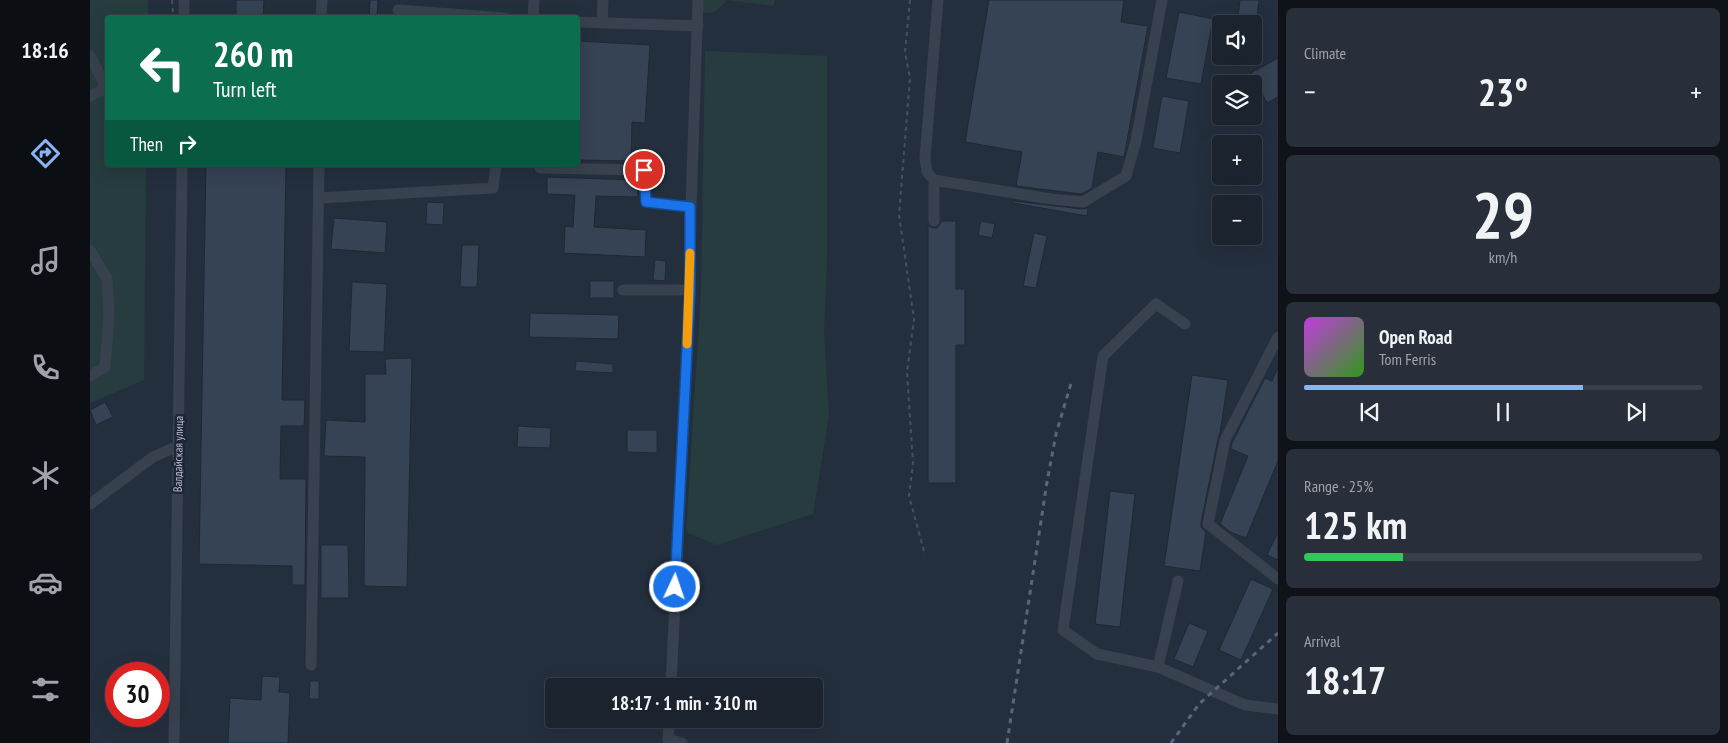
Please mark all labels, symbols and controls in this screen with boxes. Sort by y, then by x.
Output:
map controls [1212,15,1262,245]
button: sound [1212,15,1262,65]
text: 260 m [213,31,294,77]
icon: left [130,35,195,100]
text: 18:16 [21,36,69,64]
text: Climate [1304,43,1346,63]
text: 23° [1478,67,1528,116]
text: − [1304,73,1316,110]
text: + [1690,73,1702,110]
text: Turn left [213,75,277,103]
button: layers [1212,75,1262,125]
icon: right [173,130,201,158]
text: Then [130,132,163,156]
button: + [1212,135,1262,185]
icon: directions [28,136,63,171]
pin [623,149,665,191]
icon: arrive [630,156,658,184]
text: 29 [1472,172,1534,256]
button: − [1212,195,1262,245]
icon: music [28,243,63,278]
text: km/h [1489,247,1517,267]
text: Open Road [1379,325,1452,349]
text: Tom Ferris [1379,349,1436,369]
icon: phone [28,350,63,385]
icon: previous [1356,398,1384,426]
icon: pause [1489,398,1517,426]
icon: next [1622,398,1650,426]
street label: Валдайская улица [170,416,186,492]
icon: climate [28,458,63,493]
text: Range · 25% [1304,476,1373,496]
text: 125 km [1304,500,1407,549]
position arrow [648,560,700,612]
icon: car [28,565,63,600]
text: Arrival [1304,631,1340,651]
text: 18:17 [1304,655,1386,704]
speed limit sign: 30 [105,662,170,727]
icon: filters [28,672,63,707]
text: 18:17 · 1 min · 310 m [611,691,757,715]

